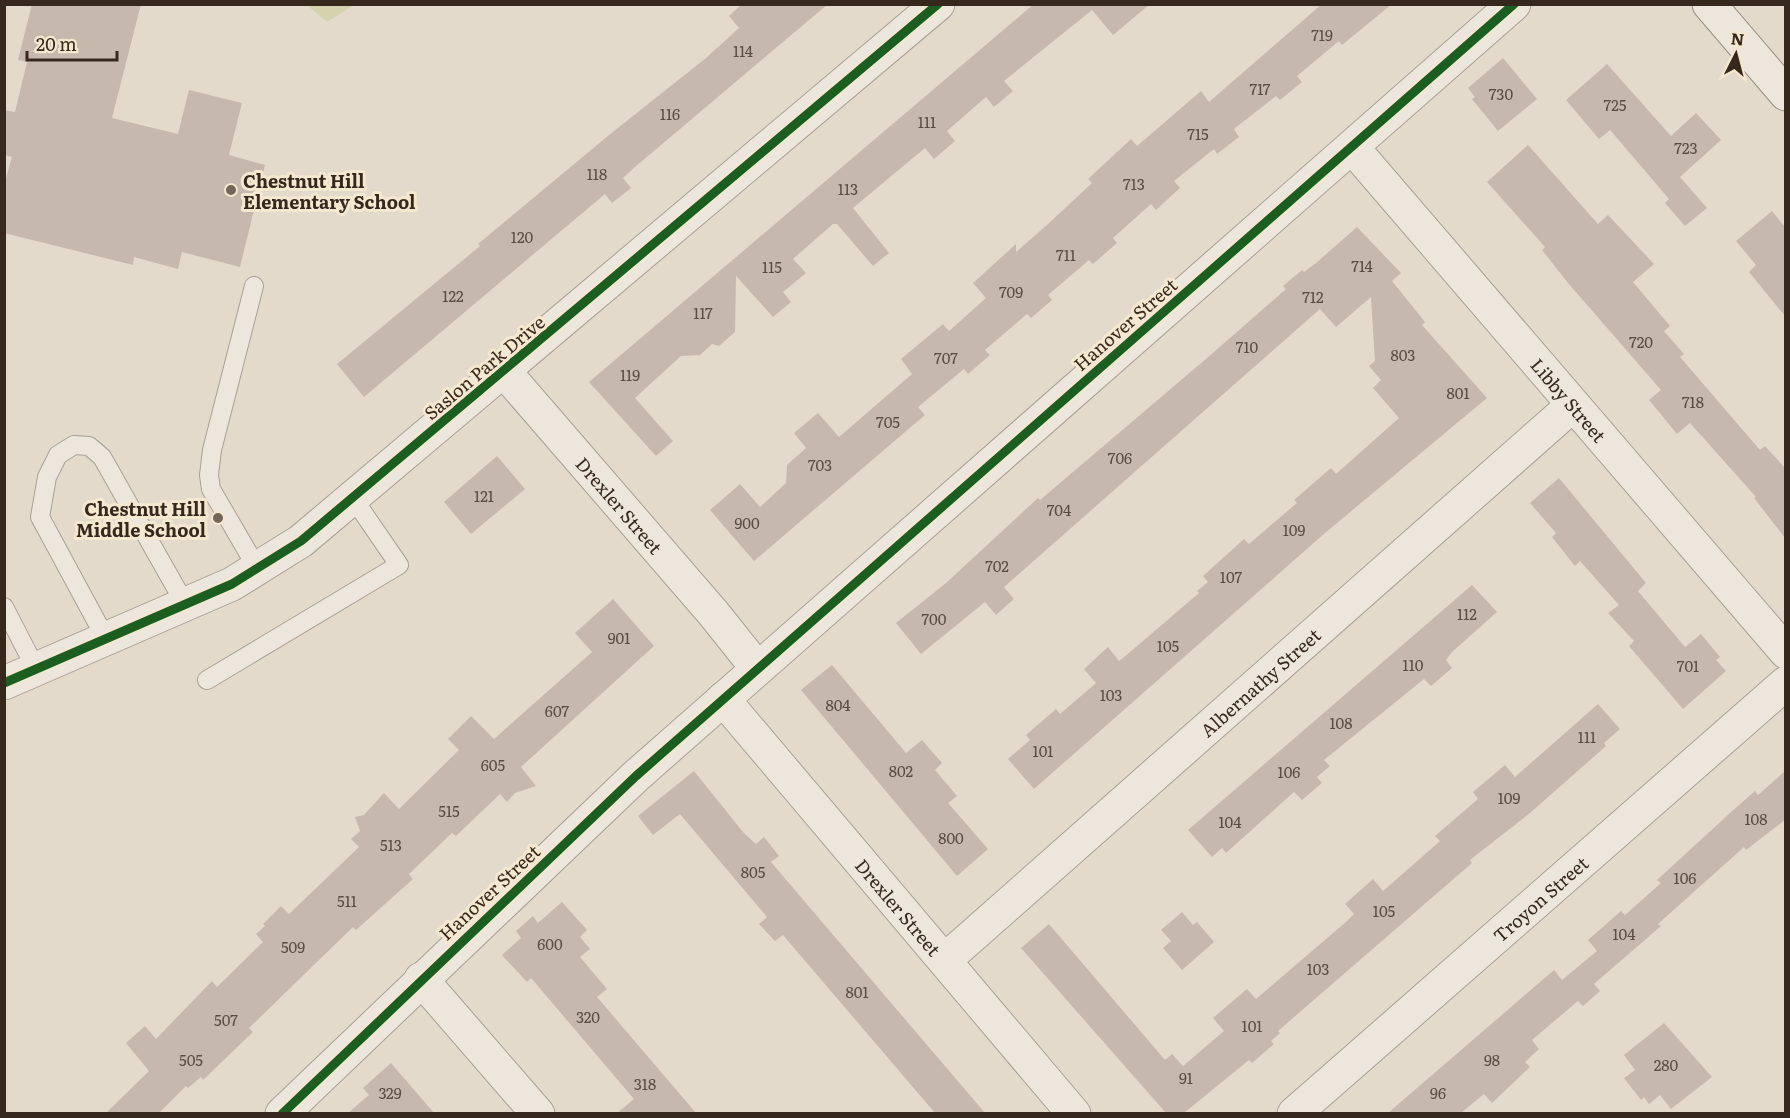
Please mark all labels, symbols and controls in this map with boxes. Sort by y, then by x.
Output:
house number: 719 [1311,23,1333,46]
scale bar [27,24,117,62]
north arrow [1706,24,1766,84]
text: N [1730,25,1746,51]
text: 20 m [36,30,77,57]
house number: 114 [733,39,753,62]
house number: 717 [1250,77,1271,100]
house number: 730 [1489,82,1513,105]
house number: 725 [1604,93,1627,116]
house number: 116 [660,102,680,125]
house number: 111 [918,110,936,133]
house number: 715 [1187,122,1209,145]
house number: 723 [1674,136,1698,159]
house number: 118 [587,162,607,185]
place label: Chestnut Hill Elementary School [243,167,416,215]
house number: 713 [1123,172,1145,195]
house number: 113 [838,177,858,200]
marker: Chestnut Hill Elementary School [224,183,238,197]
house number: 120 [511,225,534,248]
house number: 711 [1056,243,1076,266]
house number: 714 [1351,254,1373,277]
house number: 115 [762,255,782,278]
street label: Hanover Street [1067,271,1183,377]
house number: 709 [999,280,1023,303]
house number: 122 [442,284,464,307]
house number: 712 [1302,285,1324,308]
house number: 117 [693,301,713,324]
street label: Saslon Park Drive [418,308,550,426]
house number: 720 [1629,330,1653,353]
house number: 710 [1236,335,1259,358]
house number: 803 [1391,343,1415,366]
house number: 707 [934,346,958,369]
street label: Libby Street [1525,351,1614,448]
house number: 119 [620,363,640,386]
house number: 801 [1446,381,1470,404]
house number: 718 [1682,390,1704,413]
house number: 705 [876,410,900,433]
house number: 706 [1108,446,1132,469]
street label: Drexler Street [570,451,670,560]
house number: 703 [808,453,832,476]
house number: 121 [474,484,494,507]
place label: Chestnut Hill Middle School [76,495,206,543]
house number: 704 [1047,498,1071,521]
marker: Chestnut Hill Middle School [211,511,225,525]
house number: 900 [734,511,760,534]
house number: 109 [1283,518,1305,541]
house number: 702 [985,554,1009,577]
house number: 107 [1220,565,1243,588]
house number: 112 [1457,602,1477,625]
house number: 700 [922,607,947,630]
street label: Albernathy Street [1194,621,1326,743]
house number: 901 [608,626,630,649]
house number: 105 [1157,634,1180,657]
house number: 110 [1403,653,1424,676]
house number: 701 [1677,654,1699,677]
house number: 103 [1100,683,1122,706]
house number: 804 [825,693,851,716]
house number: 607 [545,699,570,722]
house number: 108 [1329,711,1353,734]
house number: 111 [1578,725,1596,748]
house number: 101 [1033,739,1053,762]
house number: 605 [481,753,506,776]
house number: 802 [889,759,914,782]
house number: 106 [1278,760,1300,783]
house number: 109 [1498,786,1520,809]
house number: 515 [438,799,460,822]
house number: 108 [1744,807,1768,830]
house number: 104 [1218,810,1242,833]
house number: 800 [938,826,964,849]
house number: 513 [380,833,402,856]
street label: Hanover Street [432,837,546,946]
street label: Troyon Street [1486,849,1594,948]
street label: Drexler Street [849,852,948,962]
house number: 805 [741,860,766,883]
house number: 106 [1674,866,1696,889]
house number: 511 [337,889,357,912]
house number: 105 [1373,899,1396,922]
house number: 104 [1612,922,1636,945]
house number: 600 [537,932,563,955]
house number: 509 [281,935,305,958]
house number: 103 [1307,957,1329,980]
house number: 801 [845,980,869,1003]
house number: 320 [576,1005,600,1028]
house number: 507 [214,1008,238,1031]
house number: 101 [1242,1014,1262,1037]
house number: 505 [179,1048,203,1071]
house number: 98 [1484,1048,1500,1071]
house number: 280 [1654,1053,1679,1076]
house number: 91 [1179,1066,1193,1089]
house number: 318 [634,1072,656,1095]
house number: 329 [378,1081,402,1104]
house number: 96 [1430,1081,1446,1104]

